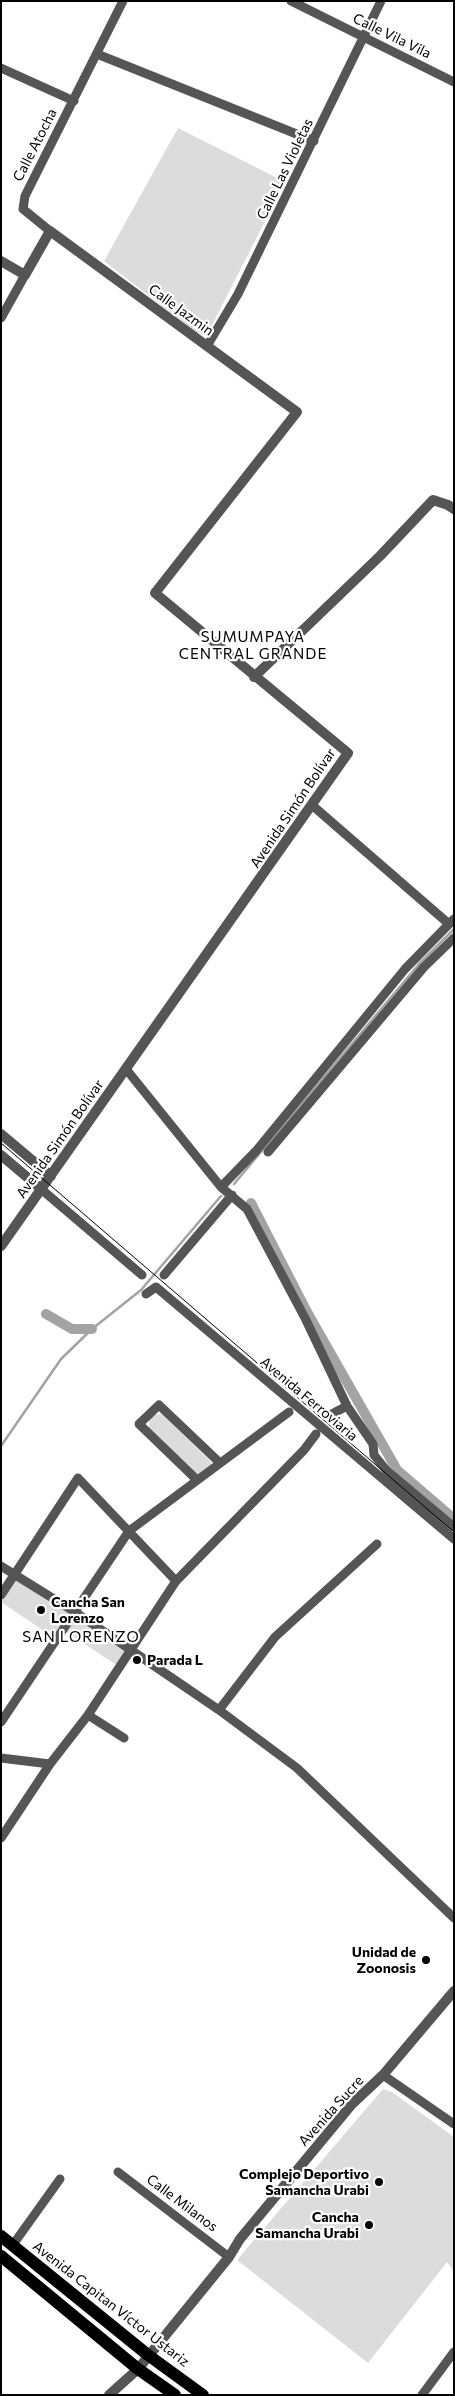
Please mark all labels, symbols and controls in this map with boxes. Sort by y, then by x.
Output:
street label: Calle Vila Vila [350,10,434,62]
street label: Calle Atocha [9,106,61,184]
street label: Calle Las Violetas [253,116,317,222]
street label: Calle Jazmin [145,281,217,339]
district label: SUMUMPAYA CENTRAL GRANDE [177,628,329,663]
street label: Avenida Simón Bolívar [247,745,339,871]
street label: Avenida Simón Bolívar [13,1077,107,1201]
street label: Avenida Ferroviaria [257,1353,361,1445]
place label: Cancha San Lorenzo [51,1594,125,1626]
marker: Cancha San Lorenzo [35,1604,47,1616]
district label: SAN LORENZO [21,1628,141,1646]
place label: Parada L [147,1652,203,1668]
marker: Parada L [131,1654,143,1666]
place label: Unidad de Zoonosis [352,1944,416,1976]
marker: Unidad de Zoonosis [420,1954,432,1966]
street label: Avenida Sucre [295,2072,367,2150]
place label: Complejo Deportivo Samancha Urabi [239,2166,369,2198]
street label: Calle Milanos [143,2171,221,2235]
marker: Complejo Deportivo Samancha Urabi [373,2176,385,2188]
place label: Cancha Samancha Urabi [255,2209,359,2242]
marker: Cancha Samancha Urabi [363,2219,375,2231]
street label: Avenida Capitan Víctor Ustariz [29,2238,193,2370]

